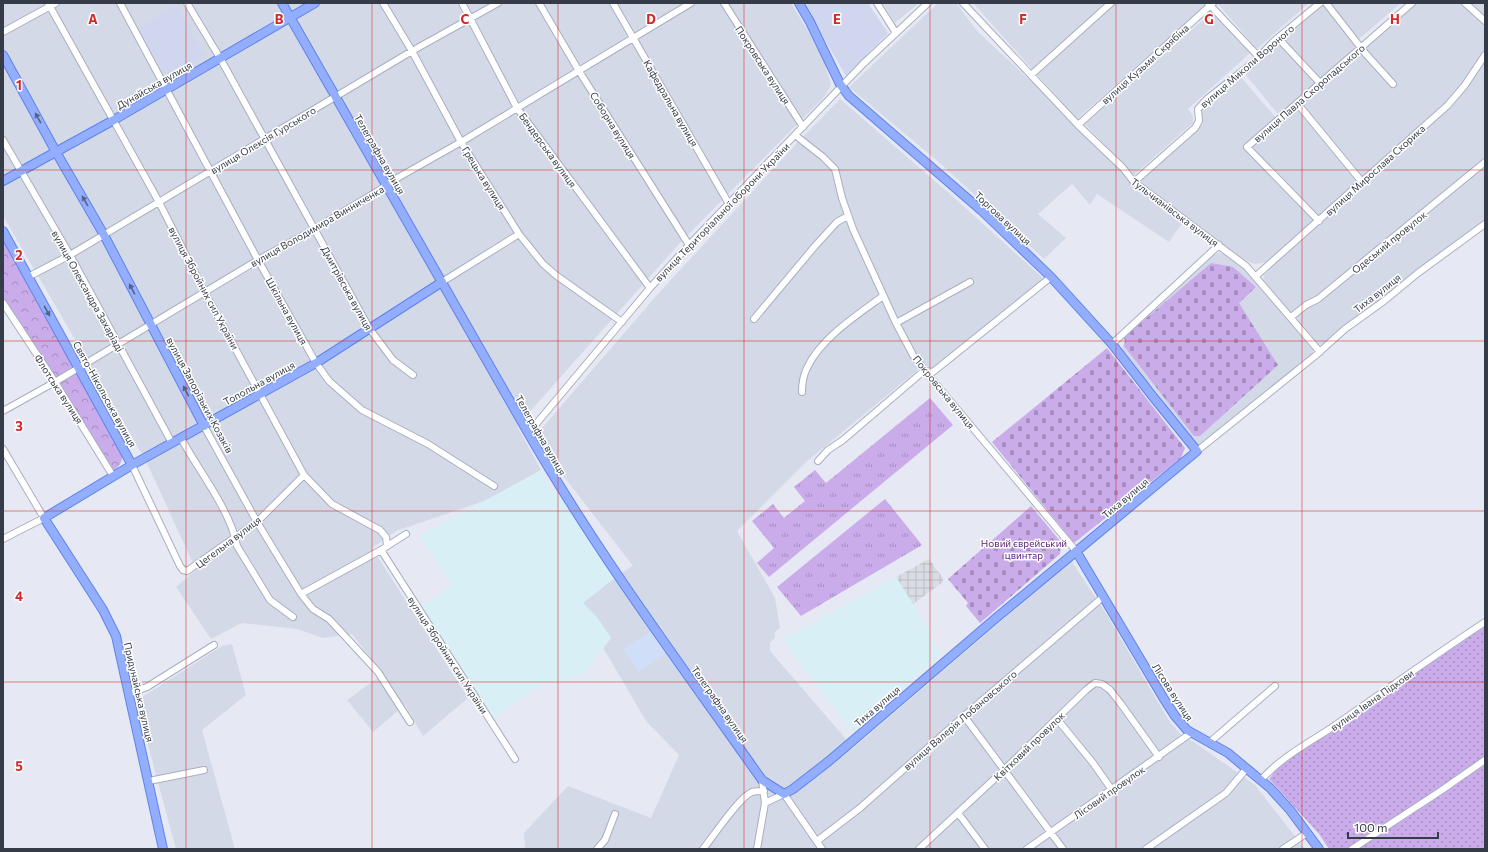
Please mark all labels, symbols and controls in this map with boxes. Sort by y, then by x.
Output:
text: A [88,11,98,27]
text: B [275,11,284,27]
text: C [461,11,470,27]
text: D [646,11,656,27]
text: E [833,11,841,27]
text: F [1019,11,1027,27]
text: G [1204,11,1214,27]
text: H [1390,11,1400,27]
street label: вулиця Кузьми Скрябіна [1099,21,1191,107]
street label: вулиця Миколи Вороного [1198,22,1296,110]
street label: Покровська вулиця [733,24,793,106]
street label: вулиця Павла Скоропадського [1251,41,1367,145]
street label: Кафедральна вулиця [641,57,701,149]
street label: Дунайська вулиця [114,59,194,111]
text: 1 [16,77,22,93]
street label: Соборна вулиця [588,90,638,160]
street label: вулиця Олексія Гурського [208,104,318,176]
street label: Бендерська вулиця [517,110,579,190]
one-way arrow [34,112,41,124]
street label: Телеграфна вулиця [352,112,408,196]
street label: вулиця Мирослава Скорика [1323,122,1427,218]
street label: вулиця Територіальної оборони України [652,140,792,284]
street label: Грецька вулиця [460,144,508,212]
street label: Тульчианівська вулиця [1129,175,1221,249]
street label: вулиця Володимира Винниченка [248,183,386,269]
street label: Торгова вулиця [972,189,1034,247]
one-way arrow [81,195,88,207]
street label: Одеський провулок [1349,208,1429,276]
street label: вулиця Збройних сил України [166,224,242,352]
street label: вулиця Олександра Захаріаді [50,228,126,354]
street label: Дмитрівська вулиця [319,244,375,332]
text: 2 [15,247,23,263]
street label: Тиха вулиця [1351,271,1403,315]
street label: Шкільна вулиця [264,275,310,347]
one-way arrow [129,283,136,295]
one-way arrow [44,305,50,317]
street label: вулиця Запорізьких Козаків [164,335,236,455]
street label: Свято-Нікольська вулиця [71,339,139,449]
street label: Флотська вулиця [32,352,86,426]
street label: Покровська вулиця [911,353,977,431]
street label: Топольна вулиця [221,358,297,408]
one-way arrow [183,385,189,397]
street label: Телеграфна вулиця [513,393,569,477]
text: 3 [15,418,23,434]
street label: Тиха вулиця [1100,475,1150,521]
street label: Цегельна вулиця [193,513,263,571]
park label: Новий єврейський цвинтар [981,537,1067,561]
text: 4 [15,588,23,604]
street label: вулиця Збройних сил України [406,594,490,716]
street label: Придунайська вулиця [122,641,156,743]
street label: Лісова вулиця [1150,661,1196,723]
street label: Телеграфна вулиця [689,663,751,745]
street label: вулиця Івана Підкови [1328,667,1416,733]
street label: вулиця Валерія Лобановського [901,668,1019,772]
street label: Тиха вулиця [852,683,902,729]
street label: Квітковий провулок [991,709,1067,783]
text: 5 [15,758,23,774]
street label: Лісовий провулок [1071,762,1148,821]
scale bar [1348,814,1438,840]
text: 100 m [1354,820,1388,834]

